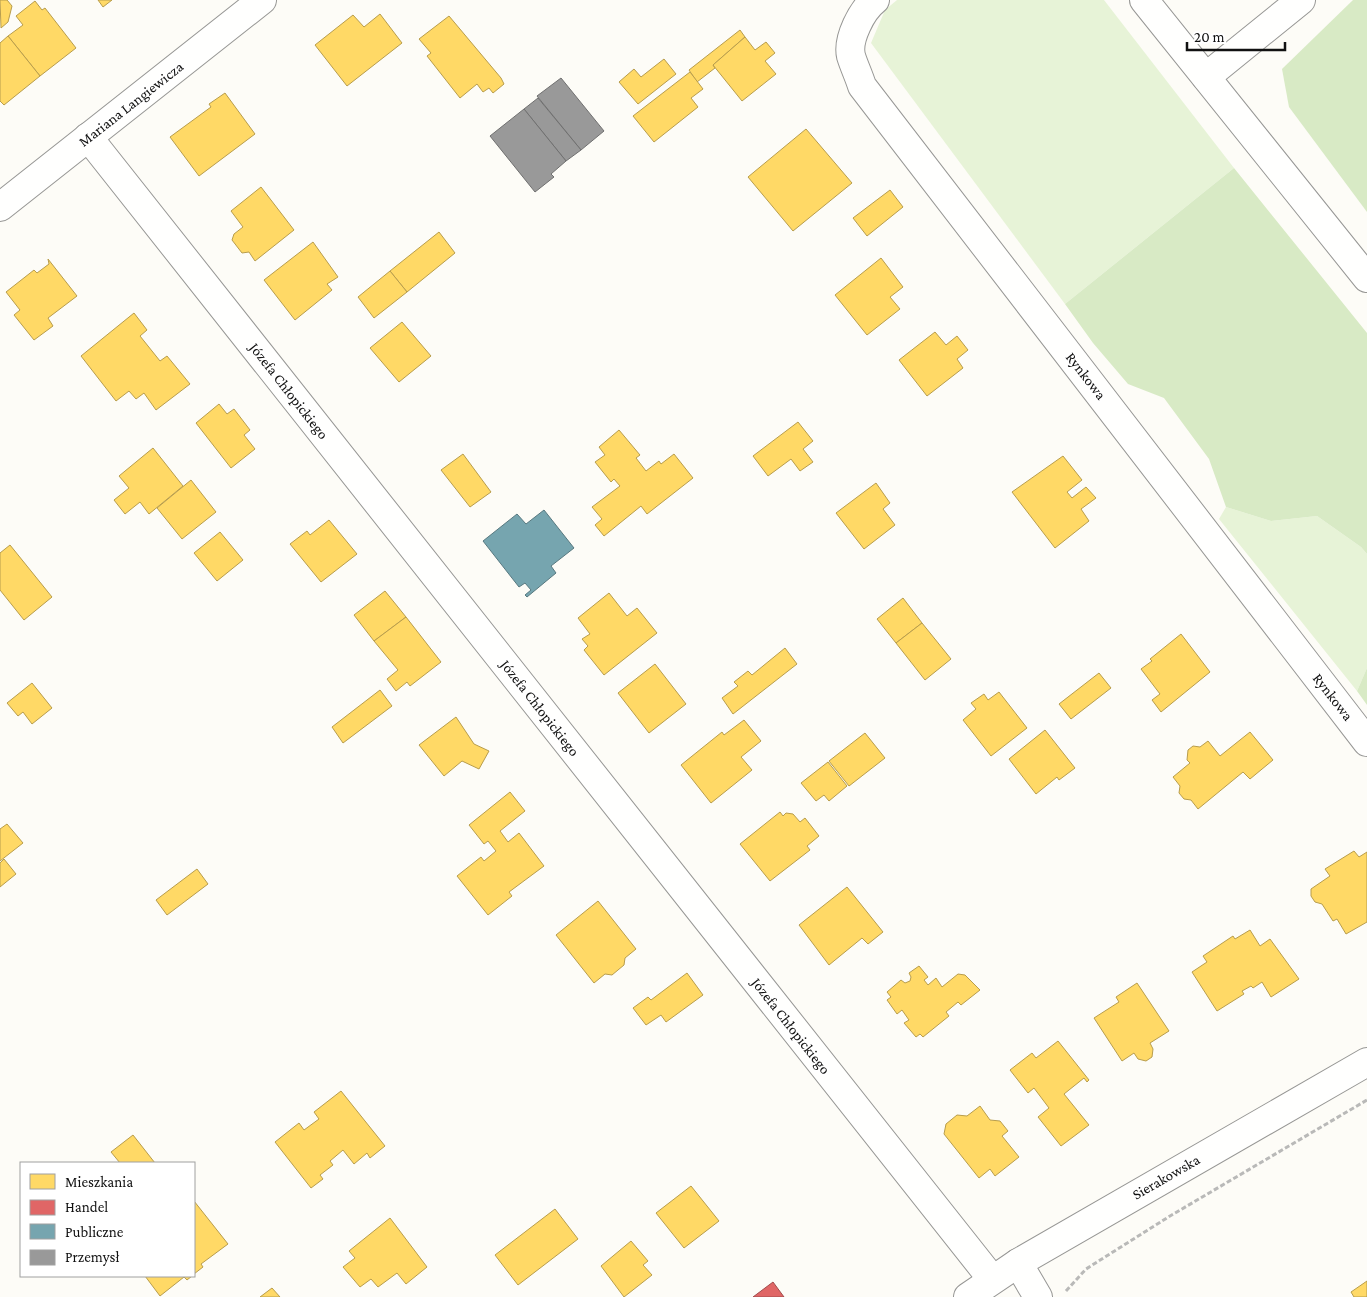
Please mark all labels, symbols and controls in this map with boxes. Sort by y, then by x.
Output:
scale bar [1187,20,1284,52]
text: 20 m [1194,29,1225,45]
street label: Mariana Langiewicza [76,58,187,151]
street label: Józefa Chłopickiego [244,338,331,443]
street label: Rynkowa [1062,349,1109,403]
street label: Józefa Chłopickiego [495,655,582,760]
street label: Rynkowa [1309,670,1356,724]
street label: Józefa Chłopickiego [746,973,833,1078]
street label: Sierakowska [1130,1151,1202,1203]
legend [20,1162,195,1277]
text: Mieszkania [65,1174,133,1190]
text: Handel [65,1199,108,1215]
text: Publiczne [65,1224,124,1240]
text: Przemysł [65,1249,119,1266]

